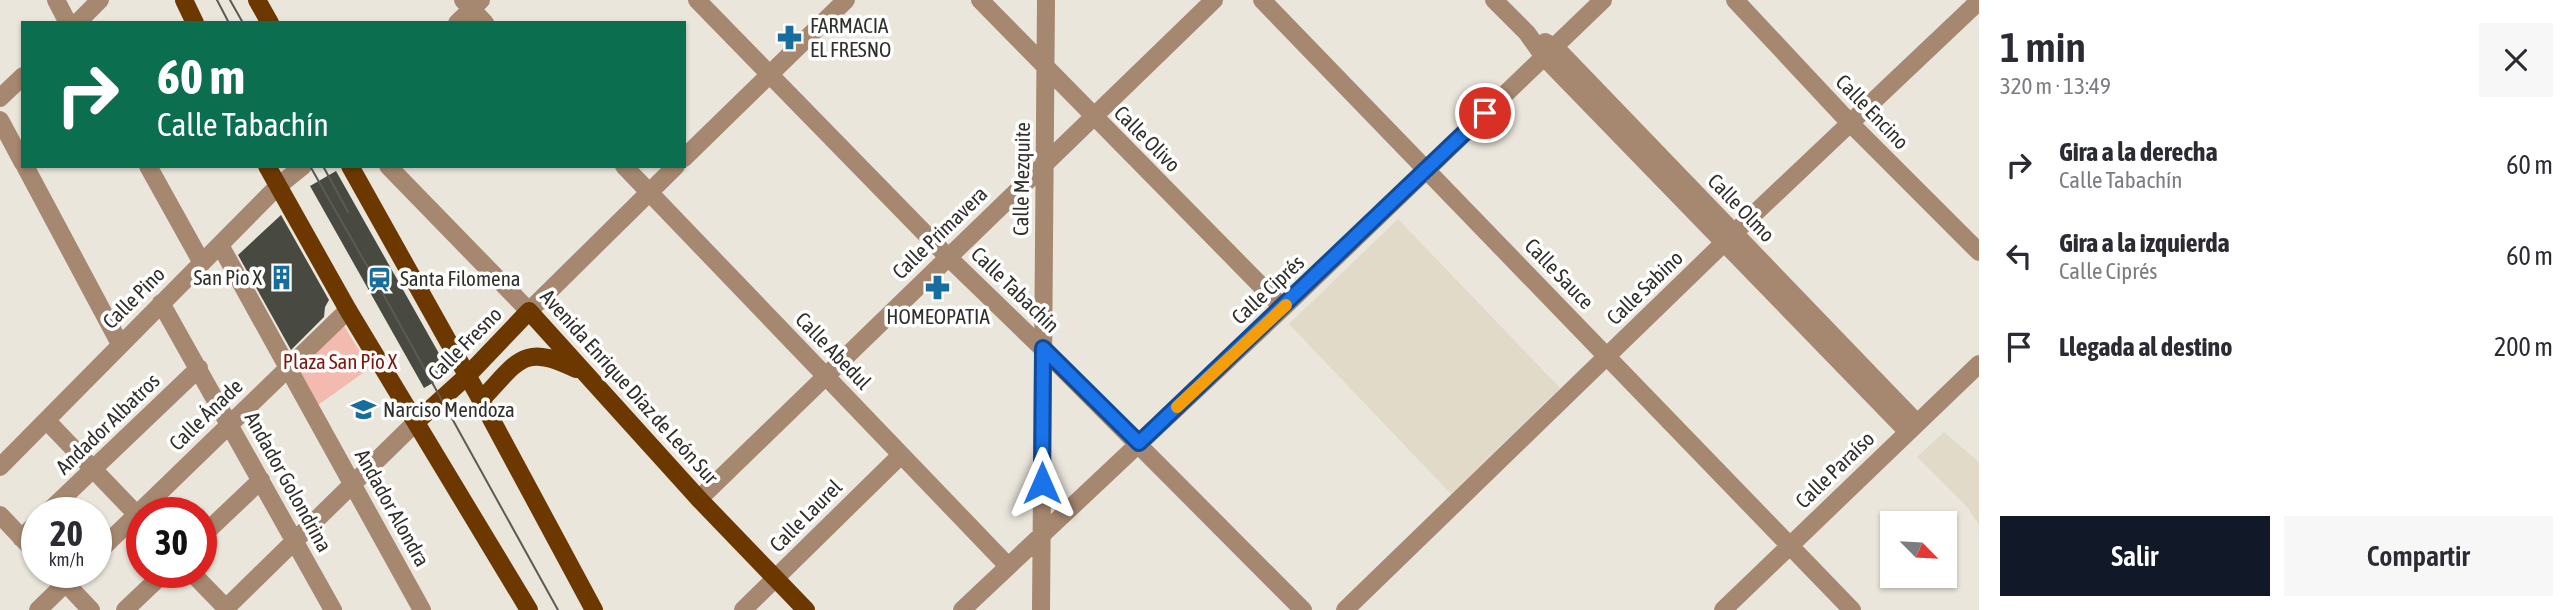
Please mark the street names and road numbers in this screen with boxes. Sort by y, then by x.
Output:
street label: Calle Encino [1831,69,1914,154]
street label: Calle Olivo [1110,100,1186,176]
street label: Calle Mezquite [1008,122,1034,236]
street label: Calle Olmo [1703,168,1780,246]
street label: Calle Primavera [887,181,992,283]
street label: Calle Sauce [1520,233,1599,314]
street label: Calle Tabachín [967,241,1065,337]
street label: Calle Sabino [1601,245,1687,329]
street label: Calle Ciprés [1226,250,1308,329]
street label: Calle Pino [97,261,169,333]
street label: Avenida Enrique Díaz de León Sur [536,284,724,489]
street label: Calle Fresno [423,302,506,385]
street label: Calle Abedul [791,307,877,394]
street label: Andador Albatros [51,368,164,479]
street label: Calle Ánade [164,374,247,455]
street label: Andador Golondrina [240,407,337,556]
street label: Calle Paraíso [1790,426,1879,513]
street label: Andador Alondra [351,445,435,570]
street label: Calle Laurel [764,474,847,556]

